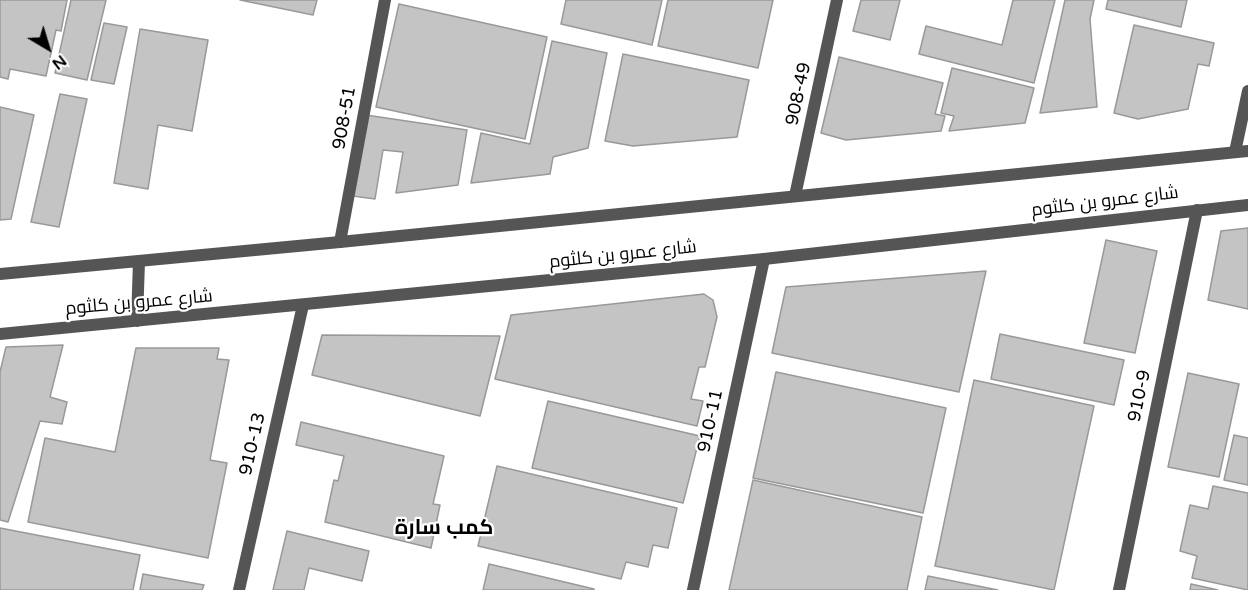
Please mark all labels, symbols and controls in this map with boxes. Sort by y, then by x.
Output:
north arrow [18,18,78,78]
text: N [48,50,70,74]
street label: 908-49 [782,60,816,128]
street label: 908-51 [329,85,361,151]
street label: شارع عمرو بن كلثوم [1030,182,1180,222]
street label: شارع عمرو بن كلثوم [548,237,698,273]
street label: شارع عمرو بن كلثوم [64,286,214,320]
street label: 910-9 [1124,368,1156,424]
street label: 910-11 [694,388,728,454]
street label: 910-13 [235,410,271,478]
district label: كمب سارة [395,515,493,541]

